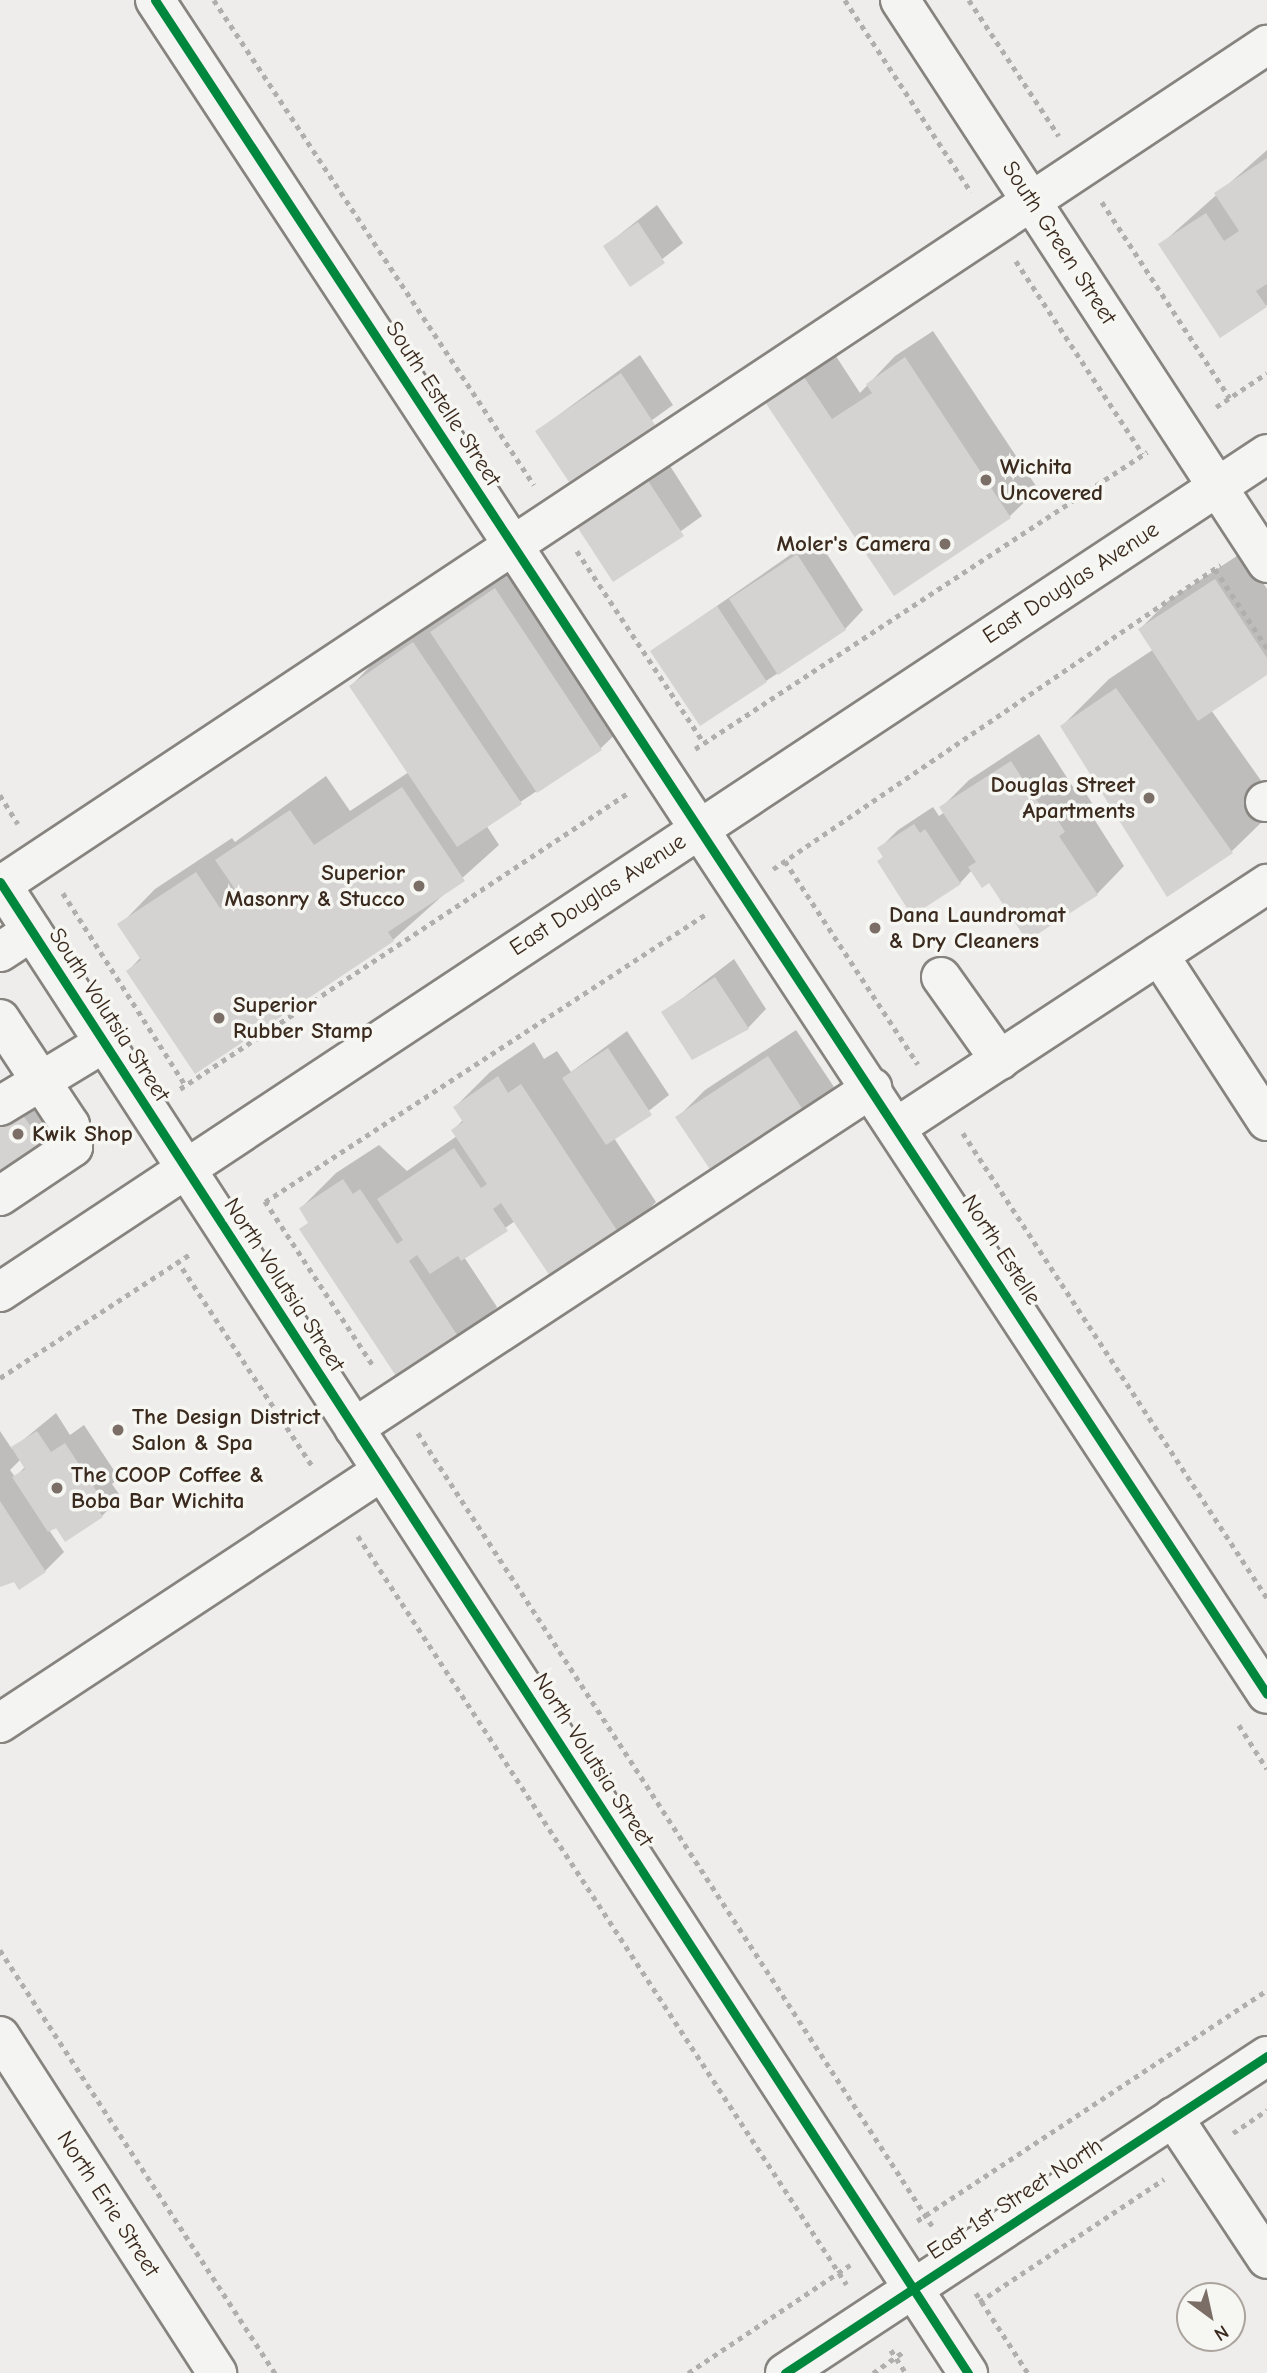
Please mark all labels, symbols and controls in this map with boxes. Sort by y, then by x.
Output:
street label: South Green Street [996,156,1122,330]
street label: South Estelle Street [379,316,507,492]
place label: Wichita Uncovered [1000,453,1103,507]
marker: Wichita Uncovered [978,472,994,488]
street label: East Douglas Avenue [978,516,1164,650]
place label: Moler's Camera [777,530,931,558]
marker: Moler's Camera [937,536,953,552]
place label: Douglas Street Apartments [990,771,1135,825]
marker: Douglas Street Apartments [1141,790,1157,806]
street label: East Douglas Avenue [505,828,691,962]
place label: Superior Masonry & Stucco [225,859,405,913]
marker: Superior Masonry & Stucco [411,878,427,894]
place label: Dana Laundromat & Dry Cleaners [889,901,1066,955]
marker: Dana Laundromat & Dry Cleaners [867,920,883,936]
street label: South Volutsia Street [43,923,175,1107]
place label: Superior Rubber Stamp [233,991,373,1045]
marker: Superior Rubber Stamp [211,1010,227,1026]
place label: Kwik Shop [32,1120,133,1148]
marker: Kwik Shop [10,1126,26,1142]
street label: North Estelle [955,1190,1047,1310]
street label: North Volutsia Street [218,1193,350,1377]
place label: The Design District Salon & Spa [132,1403,320,1457]
marker: The Design District Salon & Spa [110,1422,126,1438]
place label: The COOP Coffee & Boba Bar Wichita [71,1461,264,1515]
marker: The COOP Coffee & Boba Bar Wichita [49,1480,65,1496]
street label: North Volutsia Street [527,1668,659,1852]
street label: North Erie Street [51,2126,165,2282]
street label: East 1st Street North [922,2132,1108,2266]
north arrow [1176,2282,1246,2352]
text: N [1210,2320,1233,2346]

